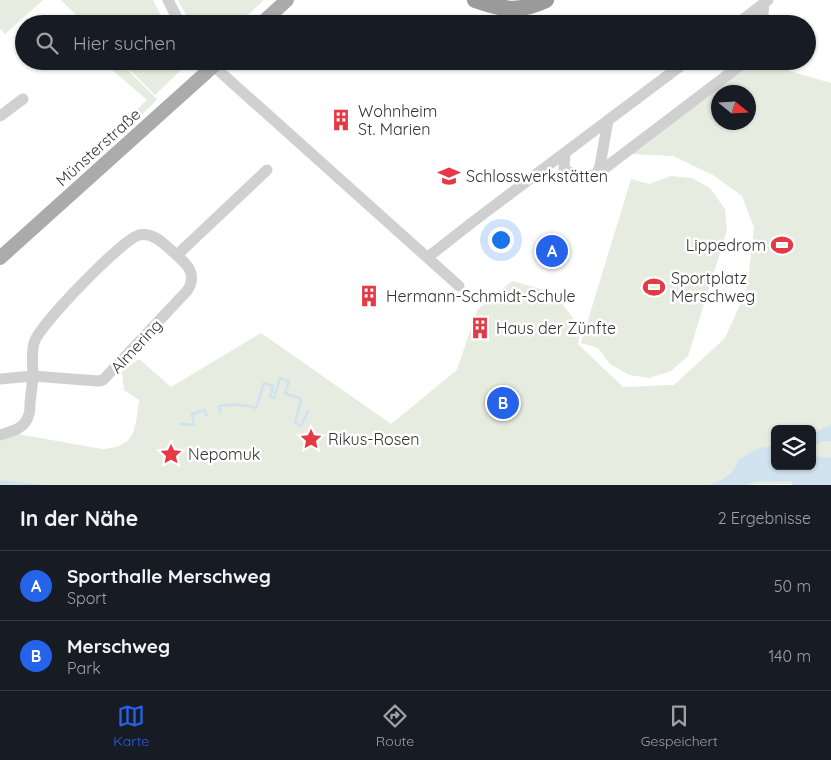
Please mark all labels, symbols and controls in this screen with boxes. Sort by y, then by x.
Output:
search box [15,15,816,70]
icon: search [33,29,61,57]
text: Hier suchen [73,31,176,55]
north arrow [711,85,756,130]
place label: Wohnheim St. Marien [358,101,437,139]
street label: Münsterstraße [52,104,144,190]
building icon: Wohnheim St. Marien [328,107,354,133]
school or university icon: Schlosswerkstätten [436,163,462,189]
place label: Schlosswerkstätten [466,166,608,186]
your location [488,227,514,253]
pin: A [536,232,568,270]
sports icon: Lippedrom [769,232,795,258]
place label: Lippedrom [686,235,766,255]
place label: Sportplatz Merschweg [671,268,755,306]
sports icon: Sportplatz Merschweg [641,274,667,300]
building icon: Hermann-Schmidt-Schule [356,283,382,309]
place label: Hermann-Schmidt-Schule [386,286,576,306]
street label: Almering [106,315,166,377]
building icon: Haus der Zünfte [467,315,493,341]
place label: Haus der Zünfte [496,318,616,338]
pin: B [487,384,519,422]
map controls [771,425,816,470]
button: layers [771,425,816,470]
place icon: Rikus-Rosen [298,426,324,452]
place label: Rikus-Rosen [328,429,420,449]
place icon: Nepomuk [158,441,184,467]
place label: Nepomuk [188,444,260,464]
text: In der Nähe [20,505,138,531]
text: 2 Ergebnisse [718,508,811,528]
text: Sporthalle Merschweg [67,564,271,588]
text: A [31,576,41,596]
text: 50 m [774,576,811,596]
text: Sport [67,588,107,608]
text: Merschweg [67,634,170,658]
text: B [31,646,41,666]
text: 140 m [768,646,811,666]
text: Park [67,658,101,678]
tab: Karte [113,702,149,750]
tab: Route [376,702,414,750]
tab: Gespeichert [641,702,718,750]

